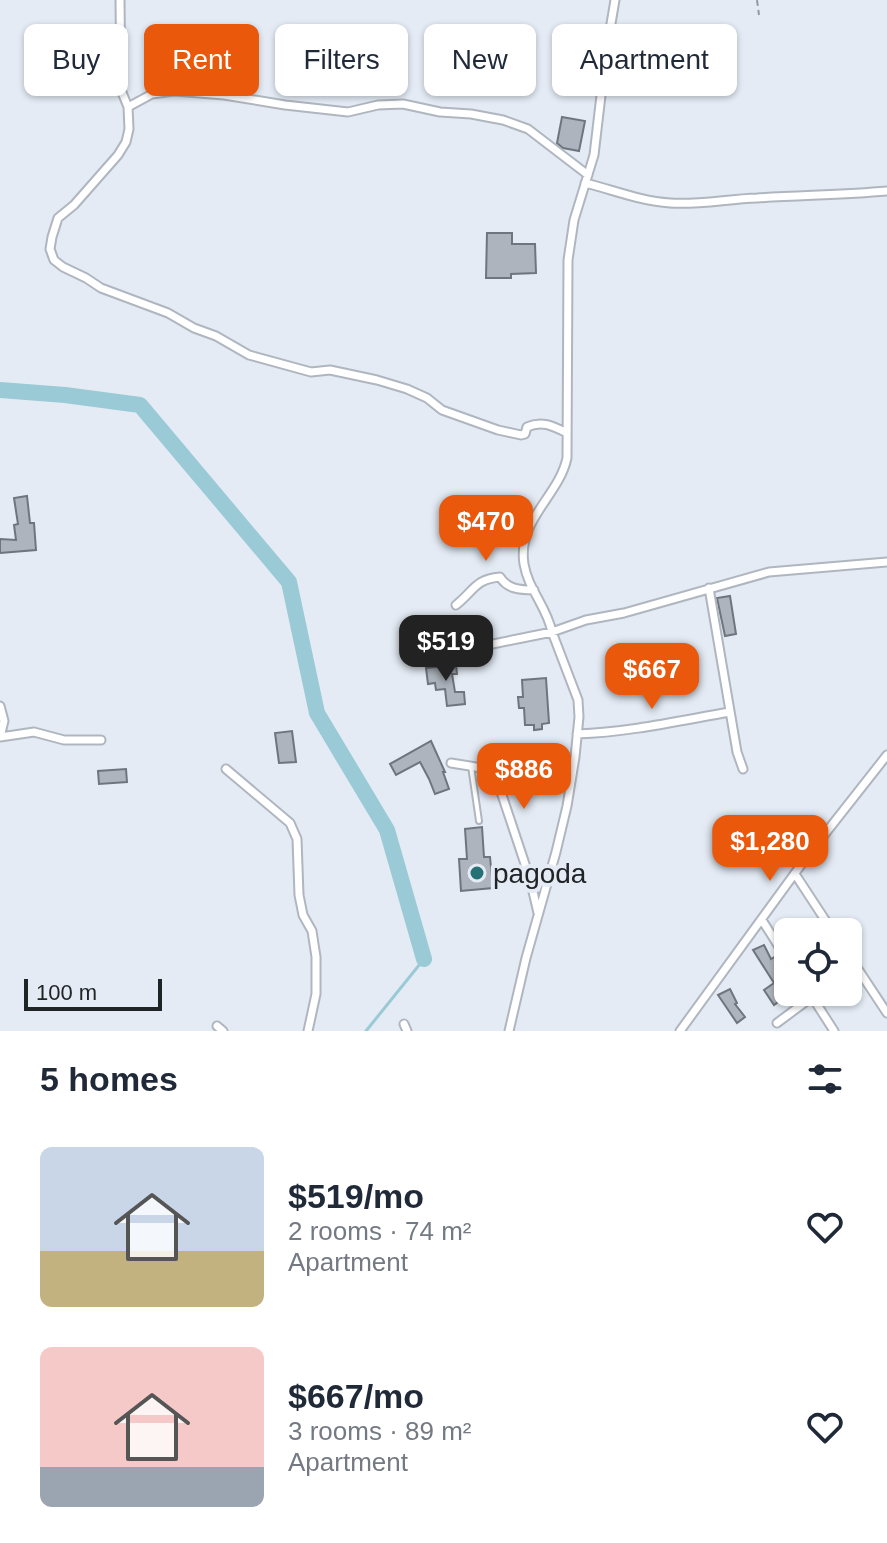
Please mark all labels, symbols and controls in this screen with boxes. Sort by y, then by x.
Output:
chip: Buy [24,24,128,96]
chip: Rent [144,24,259,96]
chip: Filters [275,24,408,96]
chip: New [424,24,536,96]
chip: Apartment [552,24,737,96]
pin: $470 [439,495,533,563]
text: $470 [457,506,515,536]
pin: $519 [399,615,493,683]
text: $519 [417,626,475,656]
pin: $667 [605,643,699,711]
text: $667 [623,654,681,684]
pin: $886 [477,743,571,811]
text: $886 [495,754,553,784]
pin: $1,280 [705,815,835,883]
text: $1,280 [730,826,810,856]
place label: pagoda [493,858,587,889]
marker: pagoda [468,864,486,882]
map controls [774,918,862,1006]
button: locate [774,918,862,1006]
scale bar [24,975,162,1011]
text: 100 m [36,980,97,1005]
icon: filters [803,1057,847,1101]
text: 5 homes [40,1060,178,1098]
text: $519/mo [288,1177,424,1215]
icon: home [104,1179,200,1275]
icon: heart [803,1205,847,1249]
text: 2 rooms · 74 m² [288,1216,472,1246]
text: Apartment [288,1247,408,1277]
text: $667/mo [288,1377,424,1415]
icon: home [104,1379,200,1475]
icon: heart [803,1405,847,1449]
text: 3 rooms · 89 m² [288,1416,472,1446]
text: Apartment [288,1447,408,1477]

